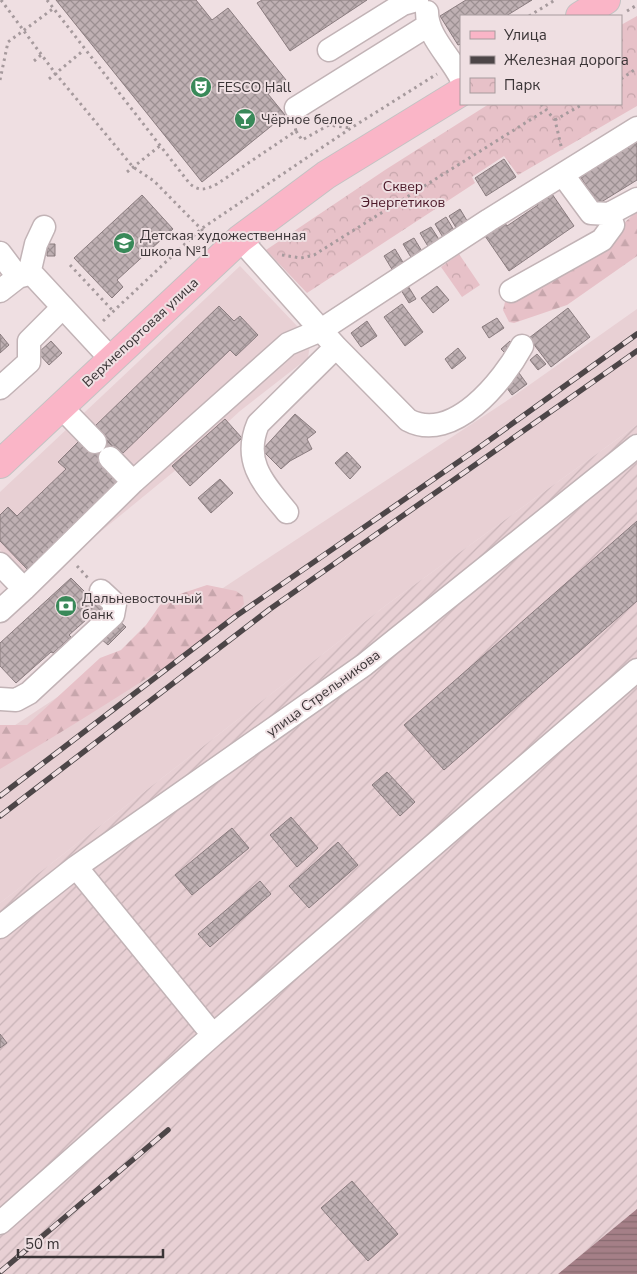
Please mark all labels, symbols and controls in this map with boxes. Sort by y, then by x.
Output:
legend [460,15,622,105]
text: Улица [503,25,547,45]
text: Железная дорога [504,50,629,70]
theatre icon: FESCO Hall [189,75,213,99]
text: Парк [504,75,540,95]
place label: FESCO Hall [217,78,292,97]
bar icon: Чёрное белое [233,107,257,131]
place label: Чёрное белое [261,110,353,129]
park label: Сквер Энергетиков [361,177,446,212]
place label: Детская художественная школа №1 [140,226,306,261]
school or university icon: Детская художественная школа №1 [112,231,136,255]
street label: Верхнепортовая улица [78,273,203,391]
place label: Дальневосточный банк [82,589,202,624]
bank icon: Дальневосточный банк [54,594,78,618]
street label: улица Стрельникова [262,646,384,741]
scale bar [18,1226,162,1258]
text: 50 m [25,1234,60,1254]

